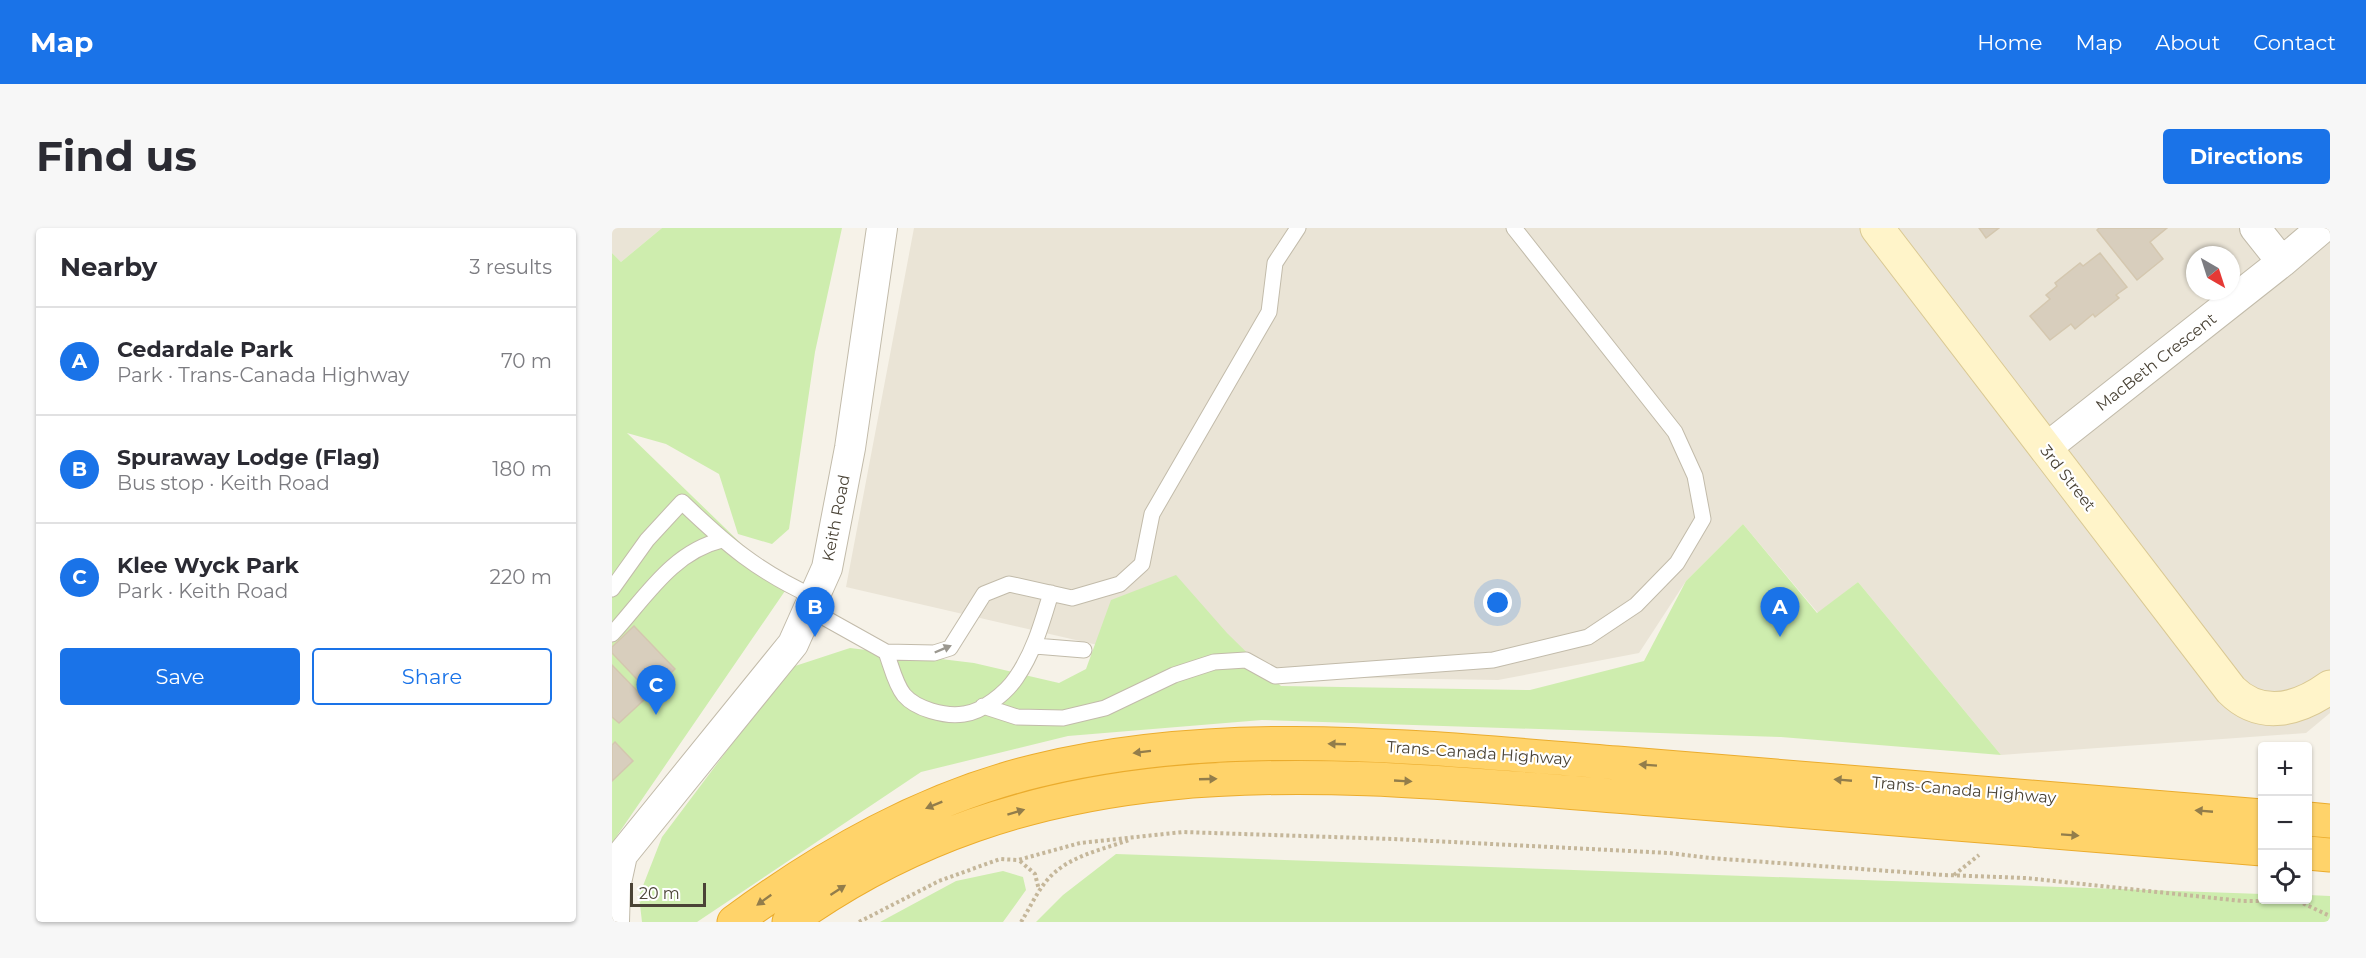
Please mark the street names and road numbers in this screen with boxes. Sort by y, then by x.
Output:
street label: MacBeth Crescent [2092,309,2220,415]
street label: 3rd Street [2036,441,2100,515]
street label: Keith Road [818,473,854,563]
street label: Trans-Canada Highway [1386,737,1572,769]
street label: Trans-Canada Highway [1871,772,2057,808]

